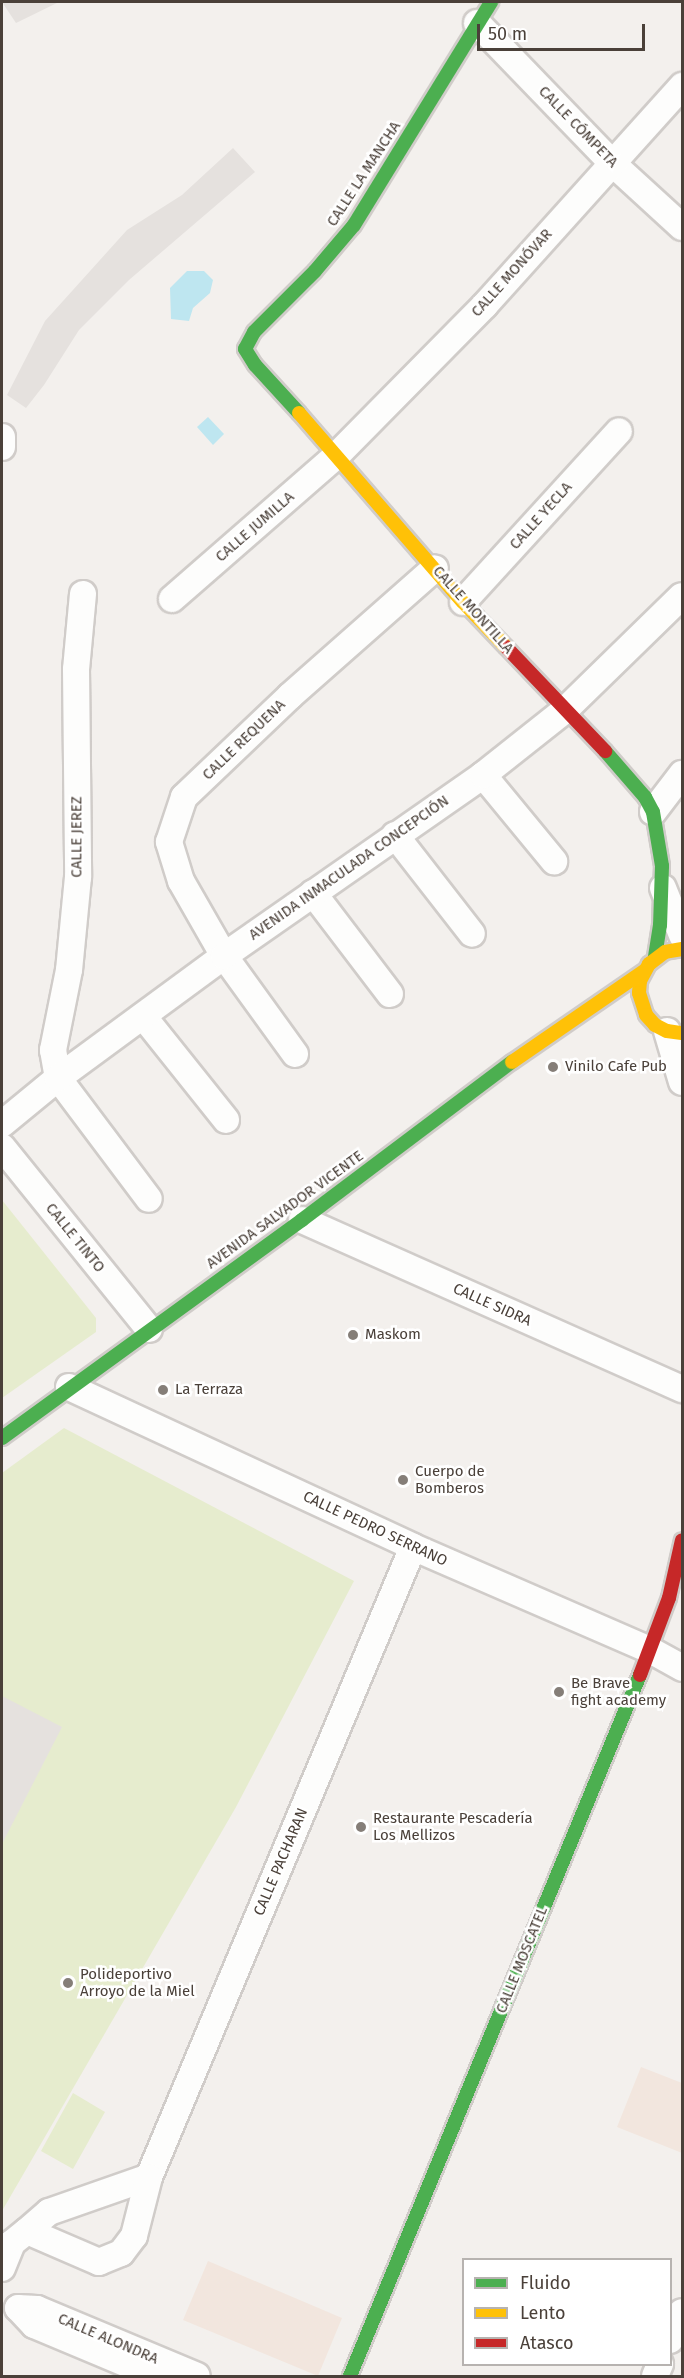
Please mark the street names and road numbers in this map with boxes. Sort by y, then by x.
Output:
street label: CALLE CÓMPETA [535,83,621,171]
street label: CALLE LA MANCHA [323,118,405,230]
street label: CALLE MONÓVAR [468,225,556,321]
street label: CALLE YECLA [506,479,576,553]
street label: CALLE JUMILLA [212,488,298,566]
street label: CALLE MONTILLA [429,562,517,658]
street label: CALLE REQUENA [199,696,289,784]
street label: AVENIDA INMACULADA CONCEPCIÓN [246,792,452,944]
street label: CALLE JEREZ [68,796,86,878]
street label: AVENIDA SALVADOR VICENTE [203,1147,367,1273]
street label: CALLE TINTO [42,1200,108,1276]
street label: CALLE SIDRA [450,1280,534,1330]
street label: CALLE PEDRO SERRANO [300,1488,450,1570]
street label: CALLE PACHARAN [250,1805,312,1919]
street label: CALLE MOSCATEL [492,1904,552,2016]
street label: CALLE ALONDRA [55,2310,161,2368]

